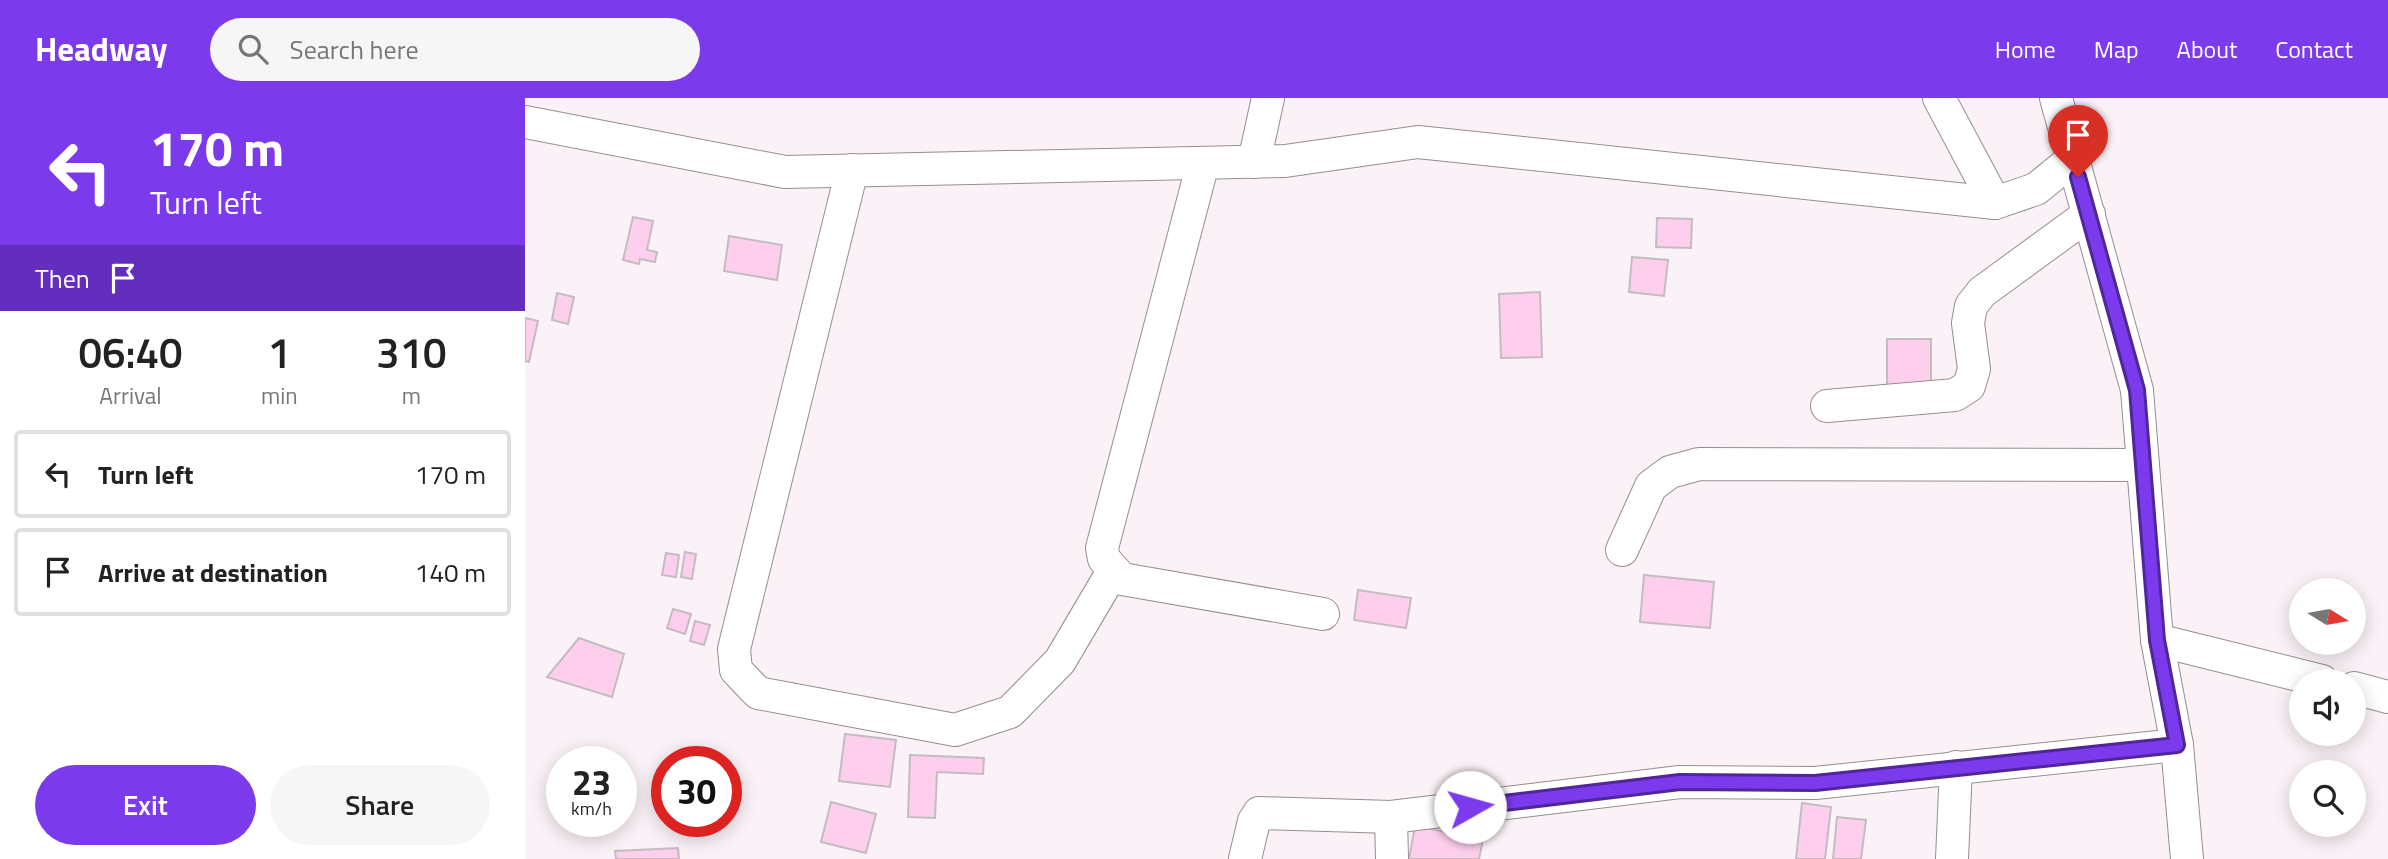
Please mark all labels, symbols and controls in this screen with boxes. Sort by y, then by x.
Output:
search box [210,18,700,81]
text: Headway [35,24,168,74]
icon: search [234,30,272,68]
text: Search here [290,30,419,69]
text: Home [1995,31,2056,67]
text: Map [2094,31,2139,67]
text: About [2177,31,2237,67]
text: Contact [2275,31,2353,67]
pin [2048,105,2108,177]
text: 170 m [150,110,284,185]
icon: arrive [2059,116,2097,154]
icon: left [35,126,126,217]
text: Turn left [150,178,262,226]
text: Then [35,259,90,298]
icon: arrive [104,259,142,297]
text: 06:40 [78,320,183,384]
text: 1 [268,320,291,384]
text: 310 [376,320,447,384]
text: Arrival [99,378,162,413]
text: min [261,378,298,413]
text: m [402,378,421,413]
icon: left [39,455,77,493]
text: Turn left [98,455,193,494]
text: 170 m [415,455,486,494]
icon: arrive [39,553,77,591]
text: Arrive at destination [98,553,328,592]
text: 140 m [415,553,486,592]
north arrow [2289,578,2366,654]
map controls [2289,578,2366,837]
button: sound [2289,669,2366,746]
speed limit sign: 30 [651,746,742,837]
text: 23 [572,755,611,809]
button: search [2289,760,2366,837]
button: Exit [35,765,256,845]
button: Share [270,765,490,845]
position arrow [1433,770,1507,844]
text: km/h [571,795,612,822]

